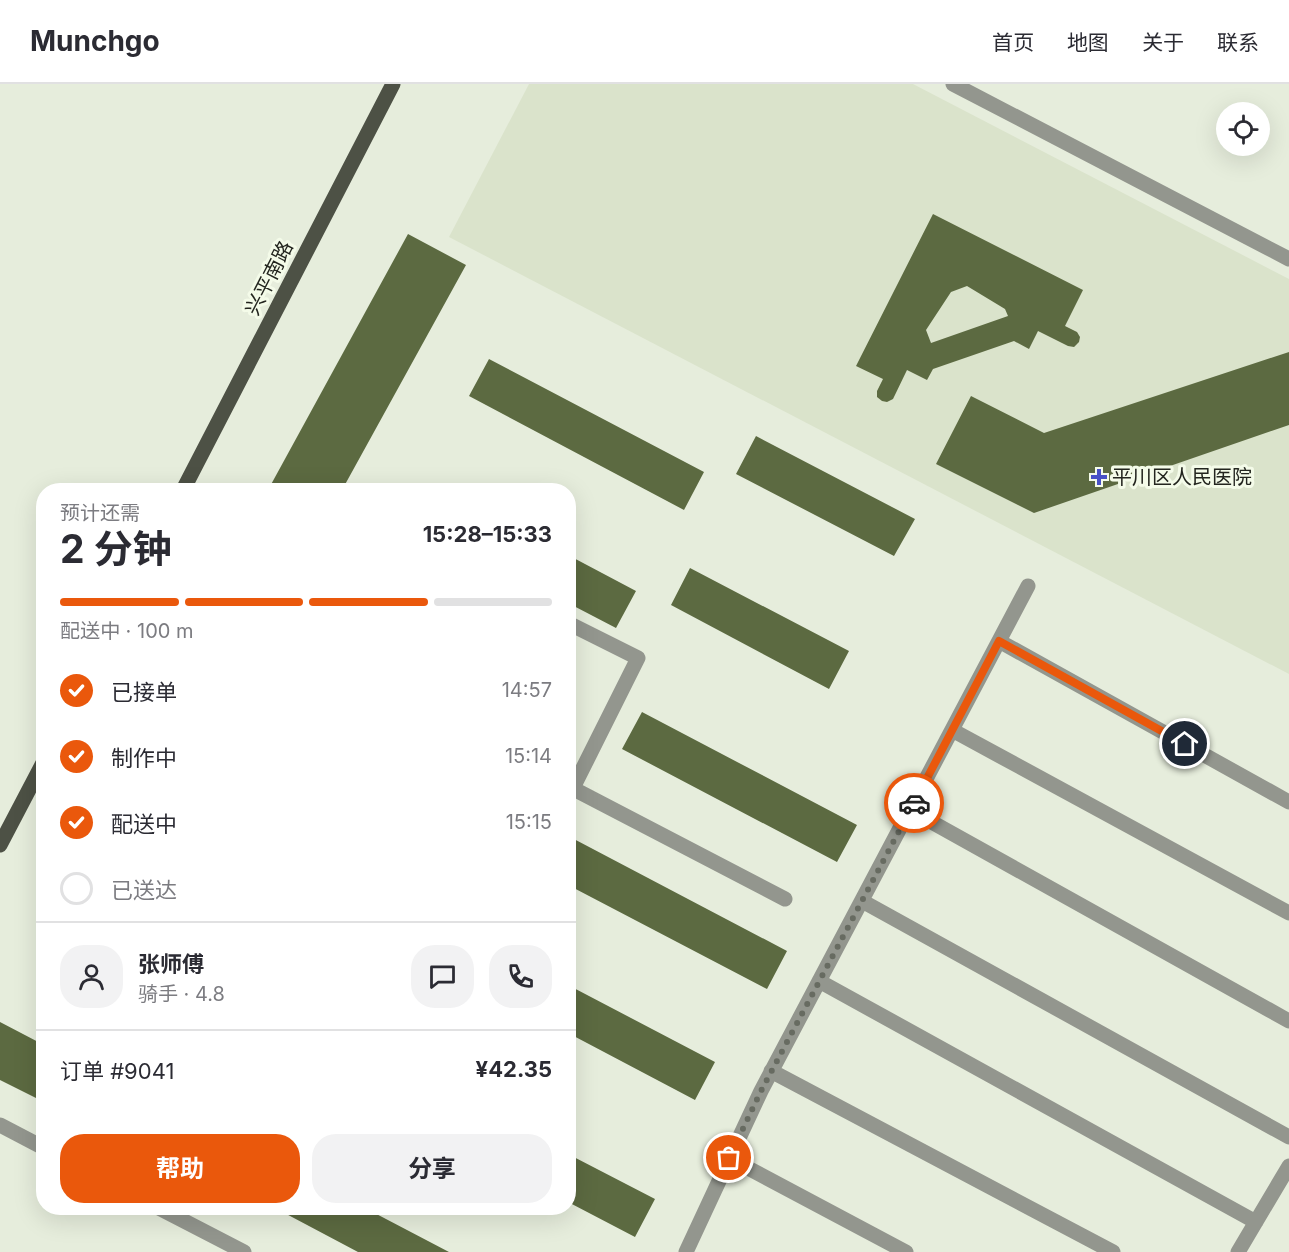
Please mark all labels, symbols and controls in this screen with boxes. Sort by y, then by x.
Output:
text: Munchgo [30,24,160,58]
text: 首页 [992,30,1034,55]
text: 地图 [1067,30,1109,55]
text: 关于 [1142,30,1184,55]
text: 联系 [1217,30,1259,55]
map controls [1216,102,1270,156]
button: locate [1216,102,1270,156]
street label: 兴平南路 [240,237,298,319]
place label: 平川区人民医院 [1112,465,1252,489]
marker: 平川区人民医院 [1090,468,1108,486]
text: 预计还需 [60,501,140,525]
text: 15:28–15:33 [423,521,552,547]
text: 2 分钟 [60,525,172,572]
text: 配送中 · 100 m [60,619,194,643]
icon: check [60,674,93,707]
text: 14:57 [502,678,552,702]
text: 已接单 [111,679,177,705]
pin [1159,718,1210,769]
icon: home [1168,727,1201,760]
icon: check [60,740,93,773]
text: 15:14 [505,744,552,768]
text: 制作中 [111,745,177,771]
courier [884,773,944,833]
icon: car [898,787,931,820]
icon: check [60,806,93,839]
text: 15:15 [506,810,552,834]
text: 配送中 [111,811,177,837]
text: 已送达 [111,877,177,903]
button: person [60,945,123,1008]
button: chat [411,945,474,1008]
button: phone [489,945,552,1008]
text: 张师傅 [138,951,204,977]
text: 骑手 · 4.8 [138,982,225,1006]
text: ¥42.35 [476,1056,552,1082]
text: 订单 #9041 [60,1058,174,1084]
pin [703,1132,754,1183]
button: 帮助 [60,1134,300,1203]
button: 分享 [312,1134,552,1203]
icon: bag [712,1141,745,1174]

